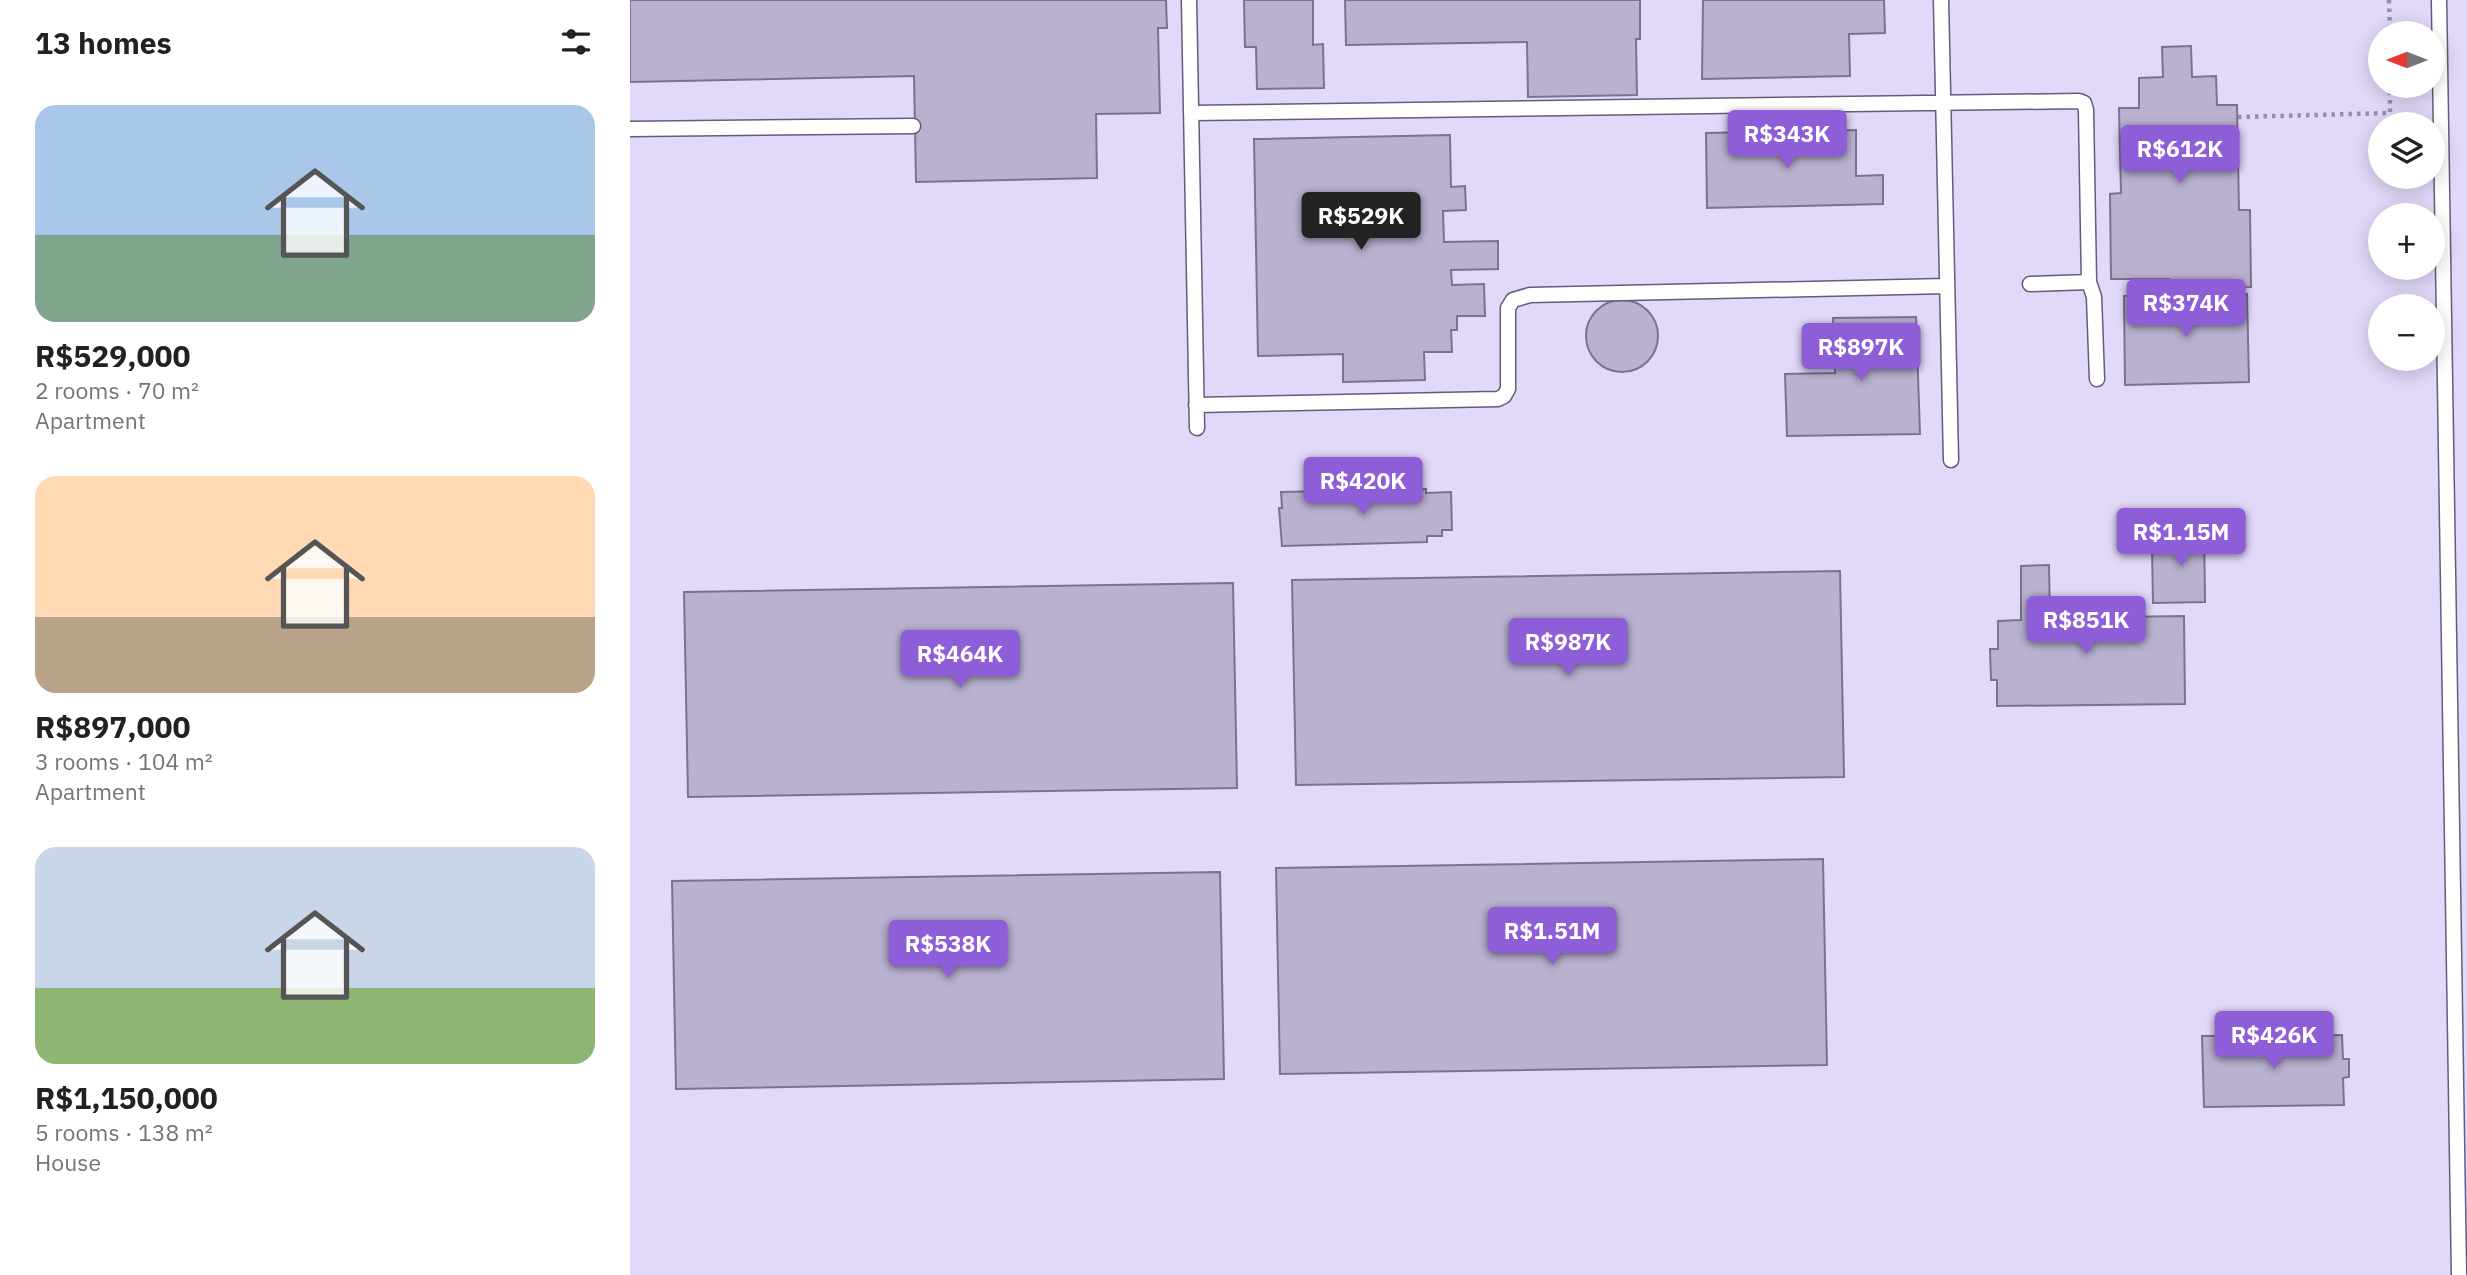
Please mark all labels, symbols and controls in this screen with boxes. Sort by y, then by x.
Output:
north arrow [2368,21,2445,98]
map controls [2368,21,2445,371]
text: 13 homes [35,23,172,62]
icon: filters [557,23,595,61]
pin: R$343K [1730,110,1844,170]
button: layers [2368,112,2445,189]
text: R$343K [1744,118,1830,148]
pin: R$612K [2123,125,2237,185]
text: R$612K [2137,133,2223,163]
icon: home [252,150,378,276]
pin: R$529K [1304,192,1418,252]
text: R$529K [1318,200,1404,230]
button: + [2368,203,2445,280]
pin: R$374K [2129,280,2243,339]
text: R$374K [2143,287,2229,317]
button: − [2368,294,2445,371]
pin: R$897K [1804,324,1918,383]
text: R$897K [1818,331,1904,361]
text: R$529,000 [35,336,191,375]
text: 2 rooms · 70 m² [35,375,199,405]
text: Apartment [35,405,146,435]
pin: R$420K [1306,458,1420,517]
text: R$420K [1320,465,1406,495]
pin: R$1.15M [2116,508,2246,568]
text: R$1.15M [2133,516,2229,546]
icon: home [252,521,378,647]
pin: R$851K [2029,596,2143,656]
text: R$851K [2043,604,2129,634]
pin: R$987K [1511,618,1625,678]
text: R$987K [1525,626,1611,656]
pin: R$464K [903,630,1017,690]
text: R$464K [917,638,1003,668]
text: R$897,000 [35,707,191,746]
text: 3 rooms · 104 m² [35,746,213,776]
text: Apartment [35,776,146,806]
icon: home [252,892,378,1018]
pin: R$1.51M [1487,908,1617,967]
text: R$1.51M [1504,915,1600,945]
pin: R$538K [891,920,1005,980]
text: R$538K [905,928,991,958]
pin: R$426K [2217,1012,2331,1071]
text: R$426K [2231,1019,2317,1049]
text: R$1,150,000 [35,1078,218,1117]
text: 5 rooms · 138 m² [35,1117,213,1147]
text: House [35,1147,101,1177]

